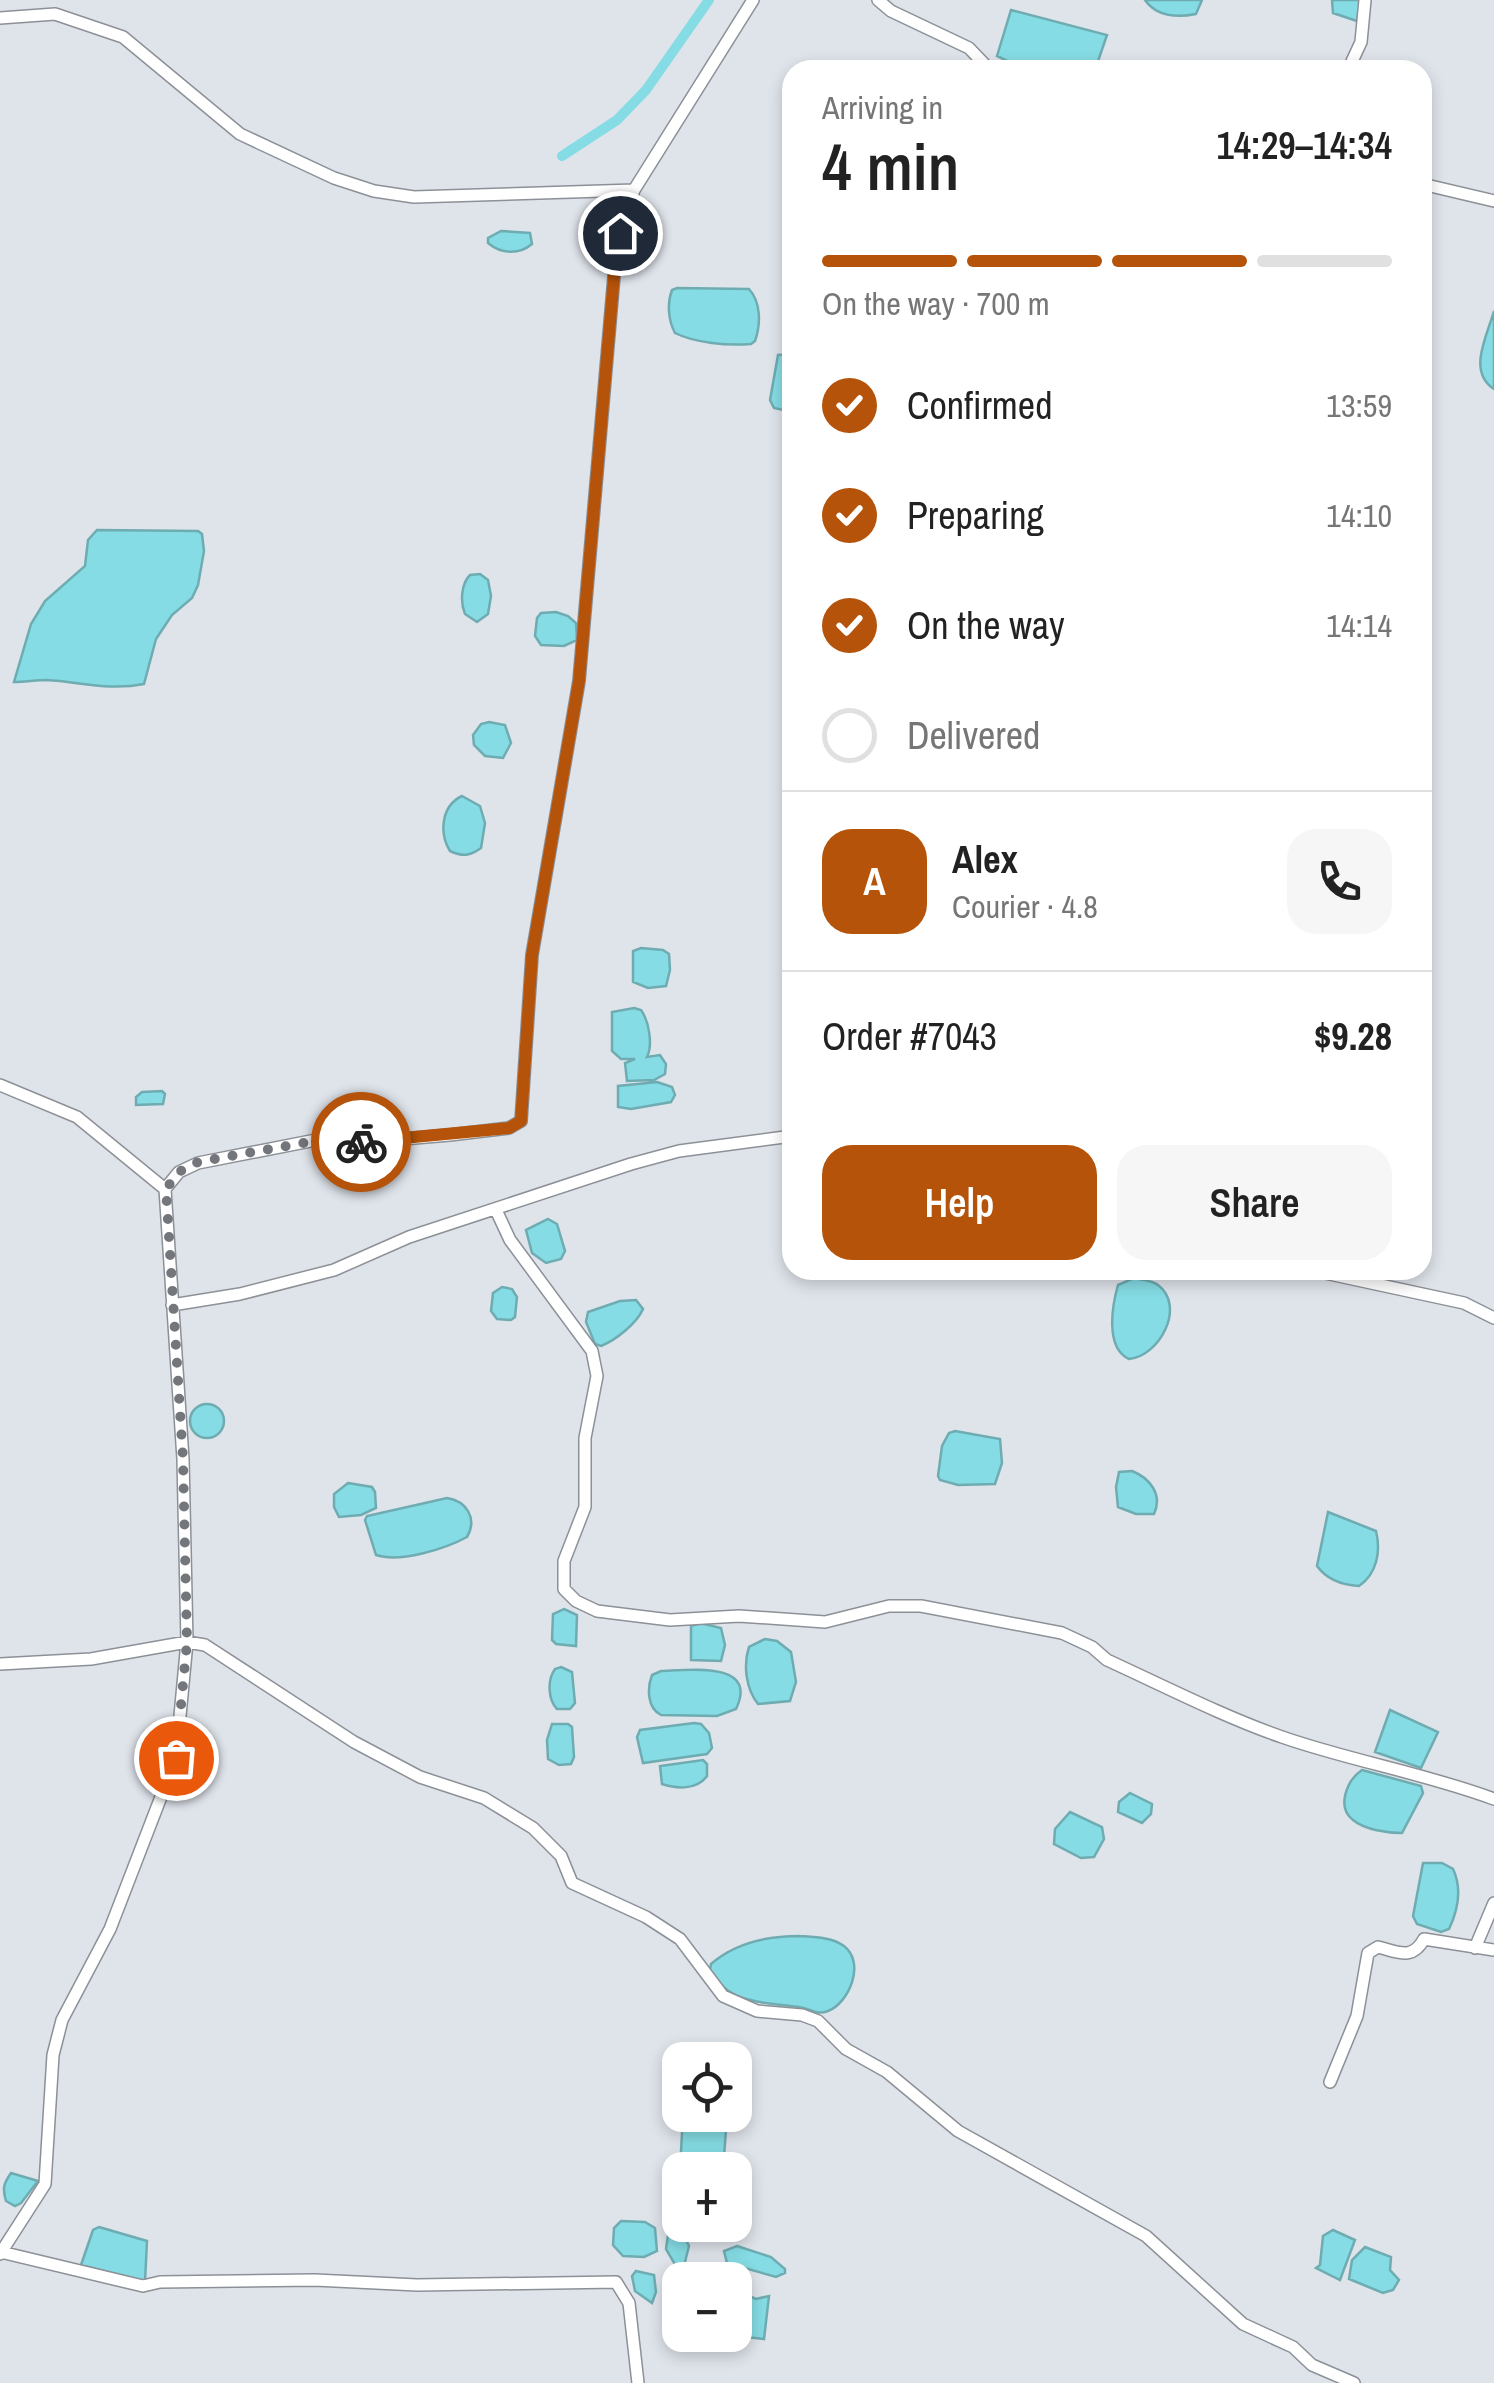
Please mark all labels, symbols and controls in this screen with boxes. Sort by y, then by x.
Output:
text: Arriving in [822,86,943,129]
text: 14:29–14:34 [1216,120,1392,171]
text: 4 min [822,123,959,210]
pin [578,191,663,276]
icon: home [593,206,648,261]
text: On the way · 700 m [822,282,1050,325]
icon: check [822,378,877,433]
text: Confirmed [907,380,1052,431]
text: 13:59 [1326,384,1392,427]
icon: check [822,488,877,543]
text: Preparing [907,490,1044,541]
text: 14:10 [1326,494,1392,537]
icon: check [822,598,877,653]
text: On the way [907,600,1065,651]
text: 14:14 [1326,604,1392,647]
text: Delivered [907,710,1040,761]
button: phone [1287,829,1392,934]
text: Alex [952,834,1018,885]
text: A [863,856,886,907]
text: Courier · 4.8 [952,885,1098,928]
text: Order #7043 [822,1011,997,1062]
text: $9.28 [1314,1011,1392,1062]
courier [311,1092,411,1192]
icon: bike [334,1115,389,1170]
button: Help [822,1145,1097,1260]
button: Share [1117,1145,1392,1260]
pin [134,1716,219,1801]
icon: bag [149,1731,204,1786]
map controls [662,2042,752,2352]
button: locate [662,2042,752,2132]
button: + [662,2152,752,2242]
button: − [662,2262,752,2352]

